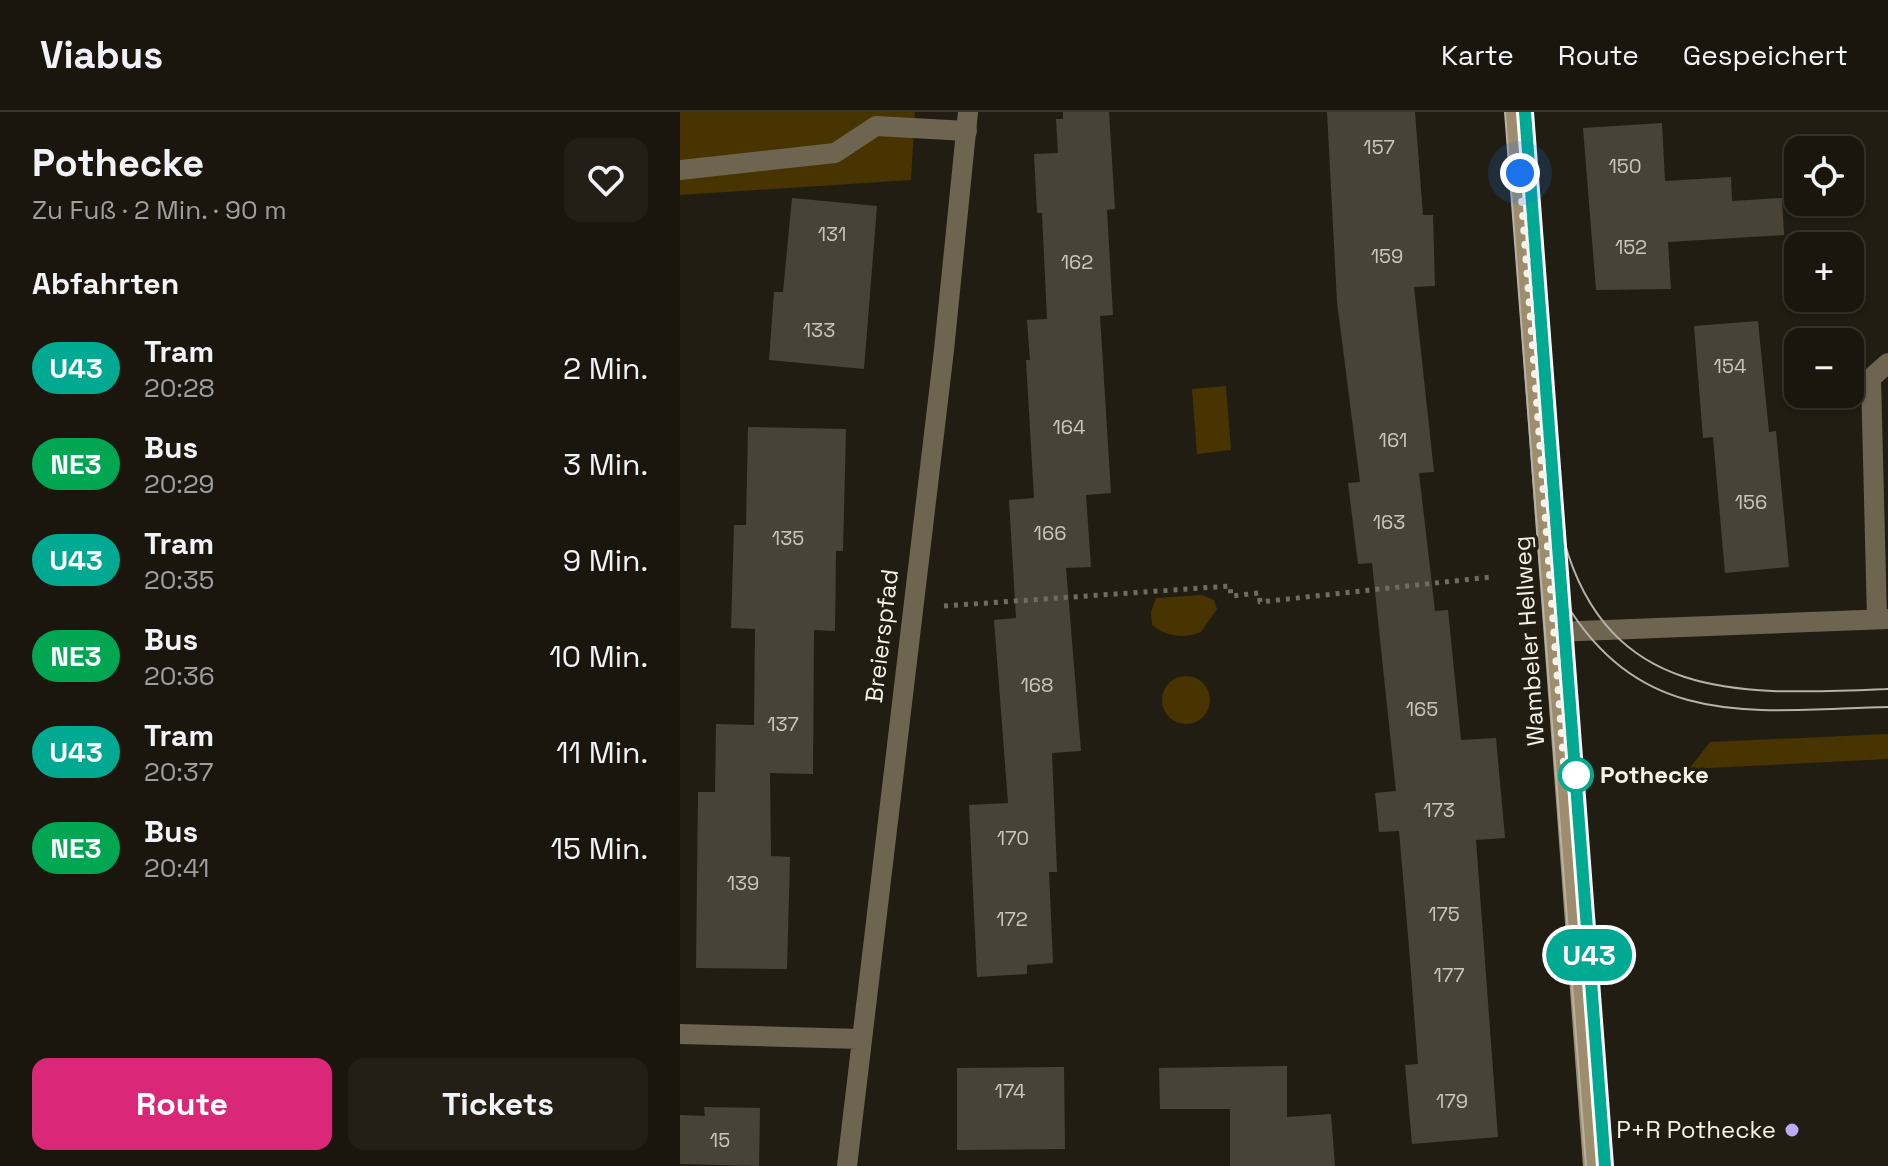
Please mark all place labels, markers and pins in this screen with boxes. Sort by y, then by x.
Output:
marker: Pothecke [1559,758,1593,792]
place label: Pothecke [1600,759,1709,790]
place label: P+R Pothecke [1616,1114,1776,1145]
marker: P+R Pothecke [1783,1121,1801,1139]

